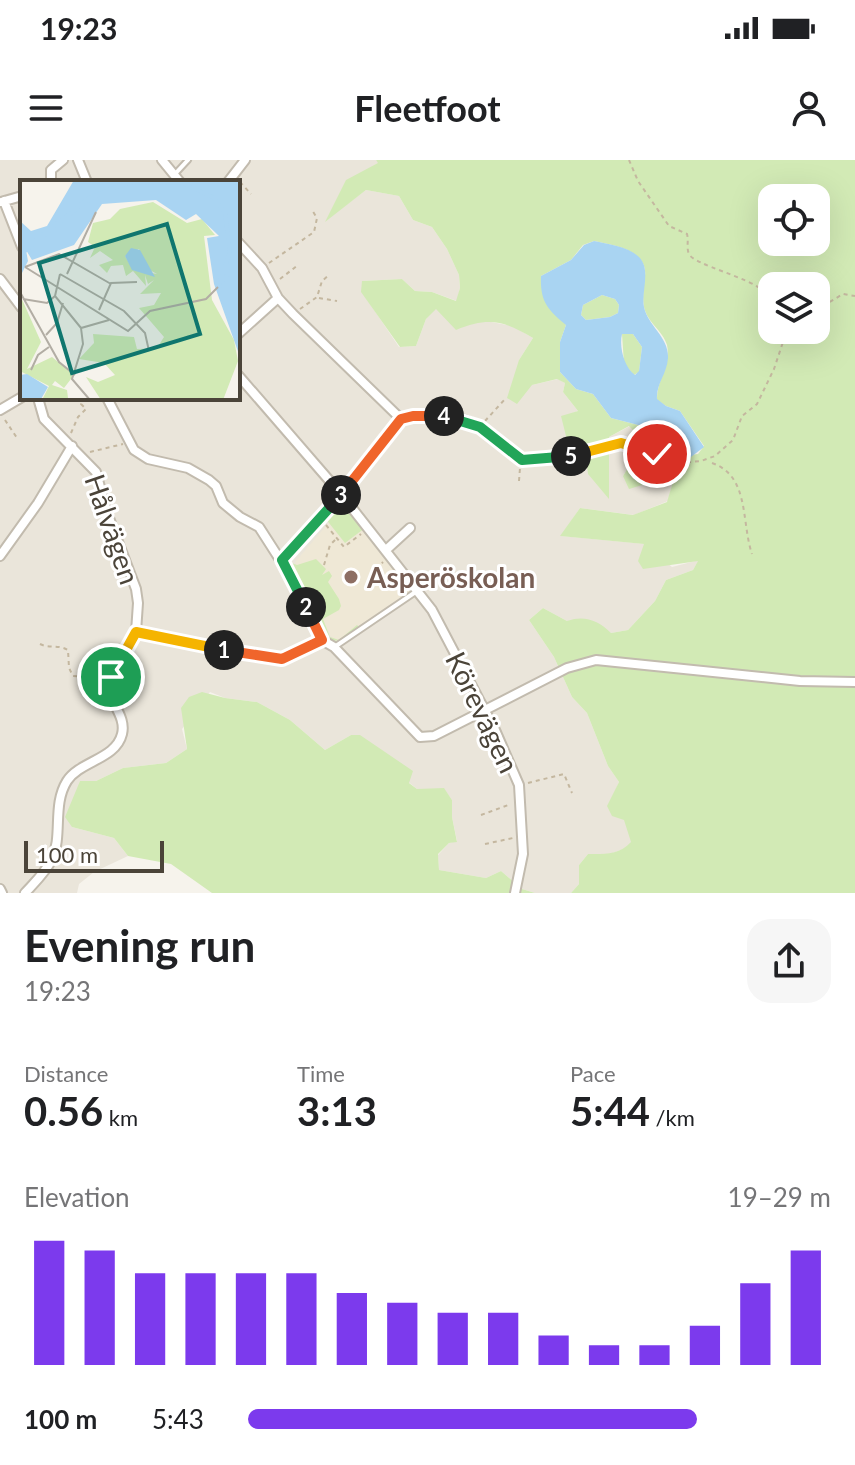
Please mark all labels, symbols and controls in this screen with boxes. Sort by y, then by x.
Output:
text: 19:23 [40,10,117,46]
icon: menu [24,86,68,130]
text: Fleetfoot [354,86,501,130]
icon: person [787,86,831,130]
inset map [20,180,240,400]
map controls [758,184,830,344]
button: locate [758,184,830,256]
button: layers [758,272,830,344]
pin: 4 [424,396,464,436]
text: 4 [438,402,450,429]
pin [623,420,691,488]
icon: check [635,432,679,476]
pin: 5 [551,436,591,476]
text: 5 [565,442,577,469]
street label: Hålvägen [78,469,148,589]
pin: 3 [321,475,361,515]
text: 3 [335,481,347,508]
place label: Asperöskolan [366,560,535,594]
marker: Asperöskolan [342,568,360,586]
pin: 2 [286,587,326,627]
text: 2 [300,593,312,620]
pin: 1 [204,630,244,670]
text: 1 [218,636,230,663]
pin [77,643,145,711]
street label: Körevägen [439,646,527,778]
icon: arrive [89,655,133,699]
scale bar [24,837,164,873]
text: 100 m [36,841,98,868]
text: Evening run [24,919,255,971]
button: share [747,919,831,1003]
text: 19:23 [24,975,91,1007]
text: Distance [24,1060,108,1087]
text: Time [297,1060,345,1087]
text: Pace [570,1060,616,1087]
text: 0.56 [24,1087,103,1135]
text: 3:13 [297,1087,377,1135]
text: 5:44 [570,1087,650,1135]
text: km [103,1104,138,1131]
text: /km [650,1104,695,1131]
text: Elevation [24,1181,130,1213]
text: 19–29 m [728,1181,831,1213]
text: 100 m [24,1403,97,1435]
text: 5:43 [152,1403,204,1435]

